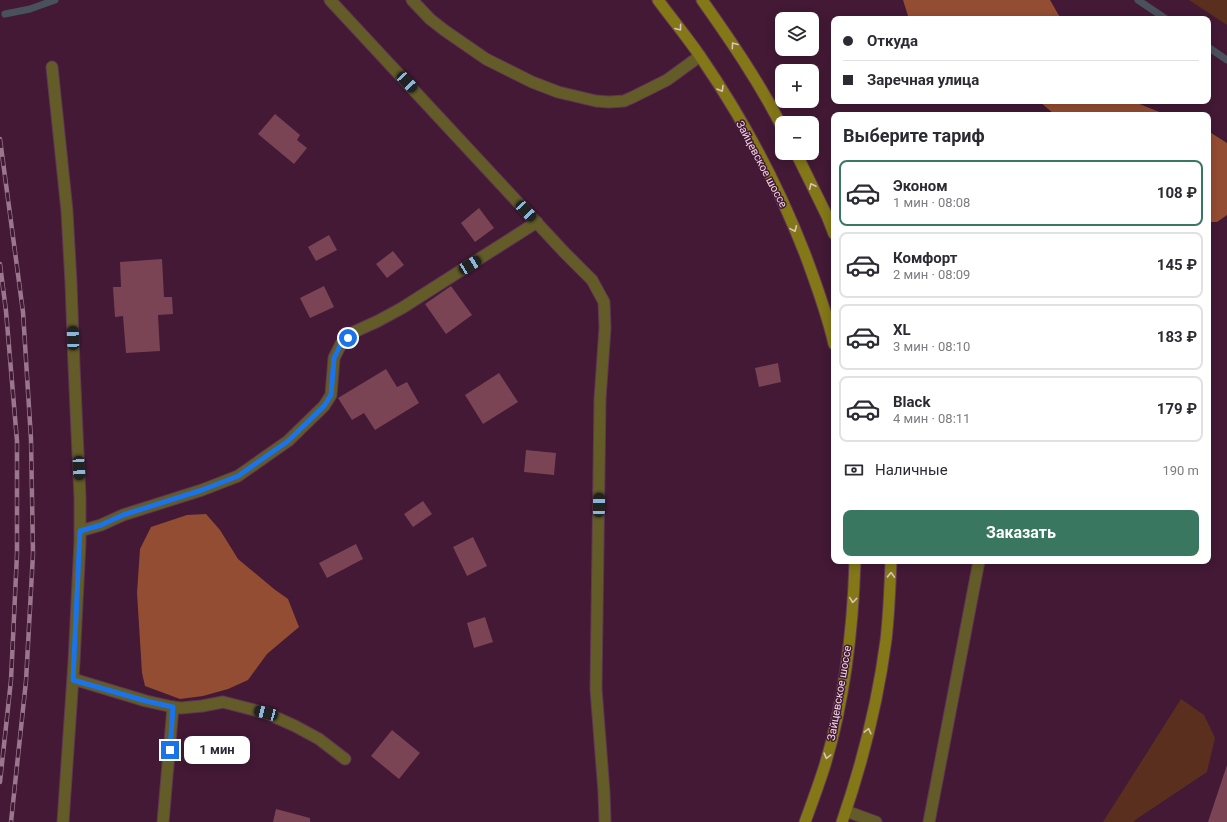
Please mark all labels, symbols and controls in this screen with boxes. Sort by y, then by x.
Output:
map controls [775,12,819,160]
button: layers [775,12,819,56]
one-way arrow [674,24,682,31]
text: Откуда [867,32,918,50]
one-way arrow [731,42,739,49]
button: + [775,64,819,108]
car [394,69,420,95]
text: Заречная улица [867,71,979,89]
one-way arrow [716,85,724,92]
button: − [775,116,819,160]
street label: Зайцевское шоссе [733,119,790,210]
text: Выберите тариф [843,125,985,146]
icon: car [845,175,881,211]
text: Эконом [893,177,948,195]
one-way arrow [809,183,817,190]
text: 108 ₽ [1157,184,1197,202]
text: 1 мин · 08:08 [893,195,970,210]
car [513,198,539,224]
one-way arrow [790,225,798,232]
icon: car [845,247,881,283]
text: Комфорт [893,249,957,267]
car [457,254,483,276]
text: 145 ₽ [1157,256,1197,274]
text: 2 мин · 08:09 [893,267,970,282]
icon: car [845,319,881,355]
text: XL [893,321,911,339]
car [67,326,79,350]
text: 183 ₽ [1157,328,1197,346]
route start [339,329,357,347]
text: 3 мин · 08:10 [893,339,970,354]
icon: car [845,391,881,427]
text: Black [893,393,930,411]
text: 179 ₽ [1157,400,1197,418]
text: 4 мин · 08:11 [893,411,970,426]
car [72,456,86,480]
icon: cash [843,459,865,481]
text: Наличные [875,461,948,479]
text: 190 m [1162,463,1199,478]
car [593,493,605,517]
button: Заказать [843,510,1199,556]
one-way arrow [886,572,895,578]
one-way arrow [849,597,858,603]
street label: Зайцевское шоссе [825,644,854,742]
car [253,704,279,722]
one-way arrow [864,728,872,734]
callout: 1 мин [184,736,250,764]
route end [161,741,179,759]
text: 1 мин [199,742,235,757]
one-way arrow [824,752,832,759]

